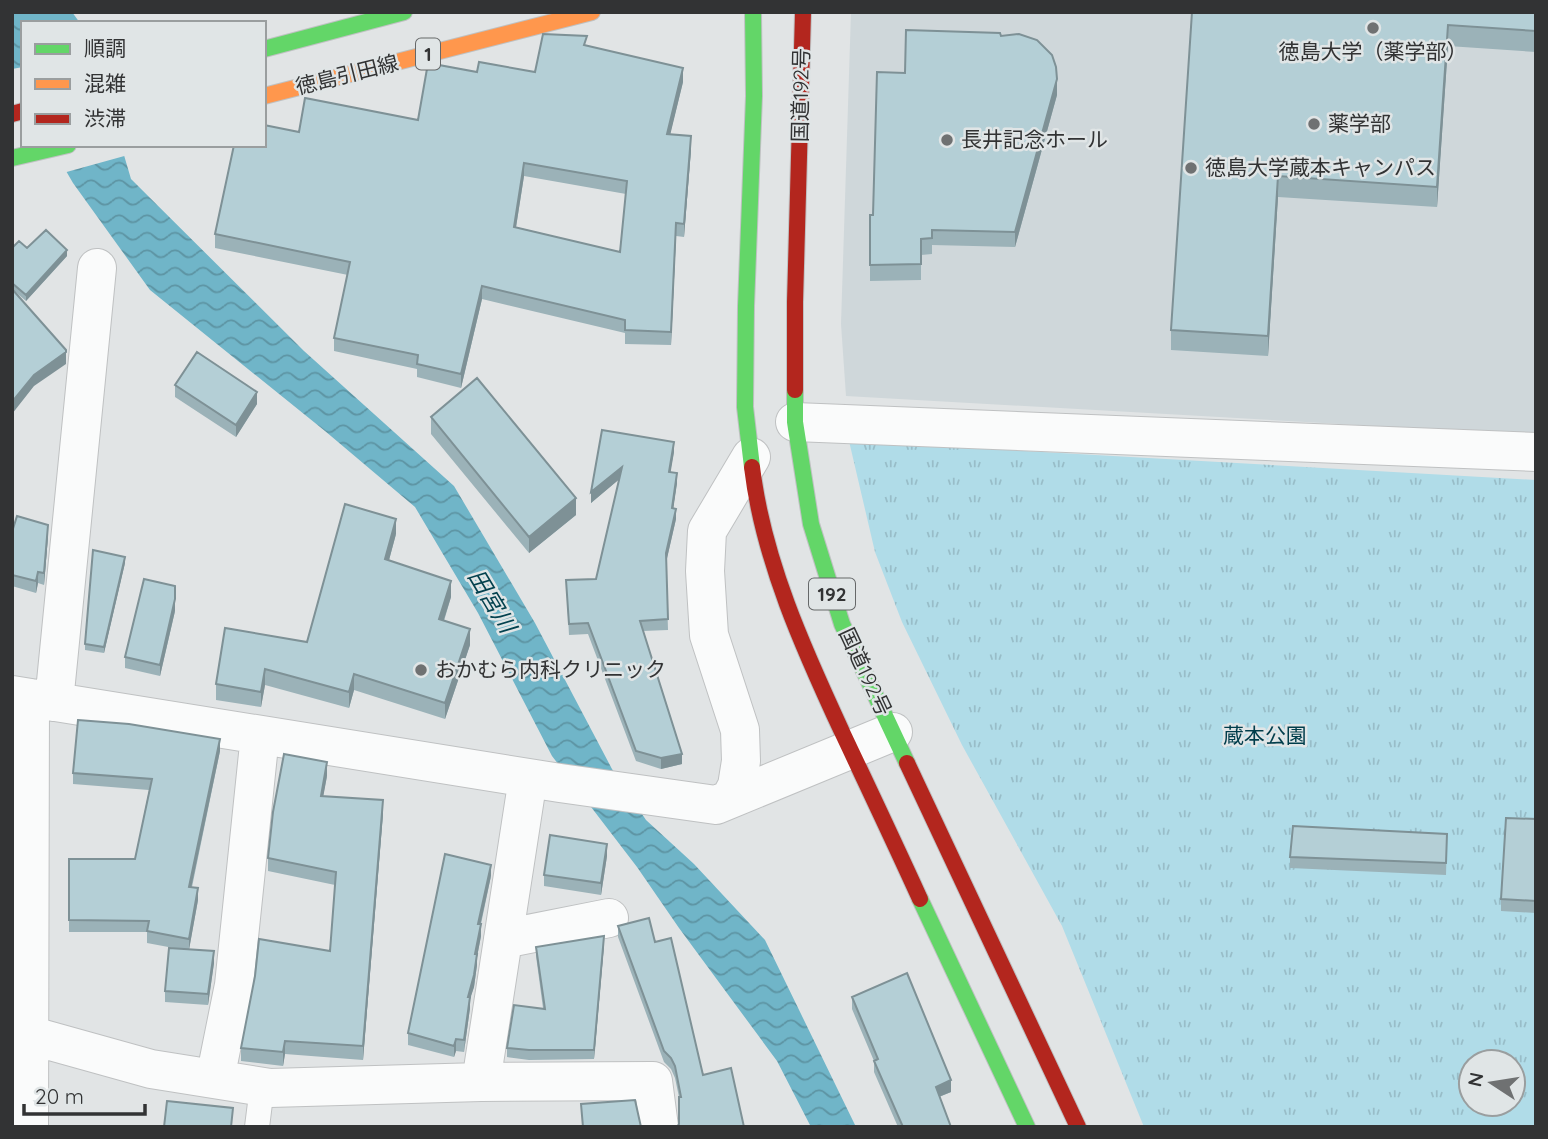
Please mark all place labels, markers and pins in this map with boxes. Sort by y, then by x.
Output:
marker: 徳島大学（薬学部） [1365,20,1381,36]
place label: 徳島大学（薬学部） [1279,38,1468,64]
place label: 薬学部 [1328,110,1391,136]
marker: 薬学部 [1306,116,1322,132]
place label: 長井記念ホール [961,126,1108,152]
marker: 長井記念ホール [939,132,955,148]
place label: 徳島大学蔵本キャンパス [1205,154,1436,180]
marker: 徳島大学蔵本キャンパス [1183,160,1199,176]
place label: おかむら内科クリニック [435,656,666,682]
marker: おかむら内科クリニック [413,662,429,678]

